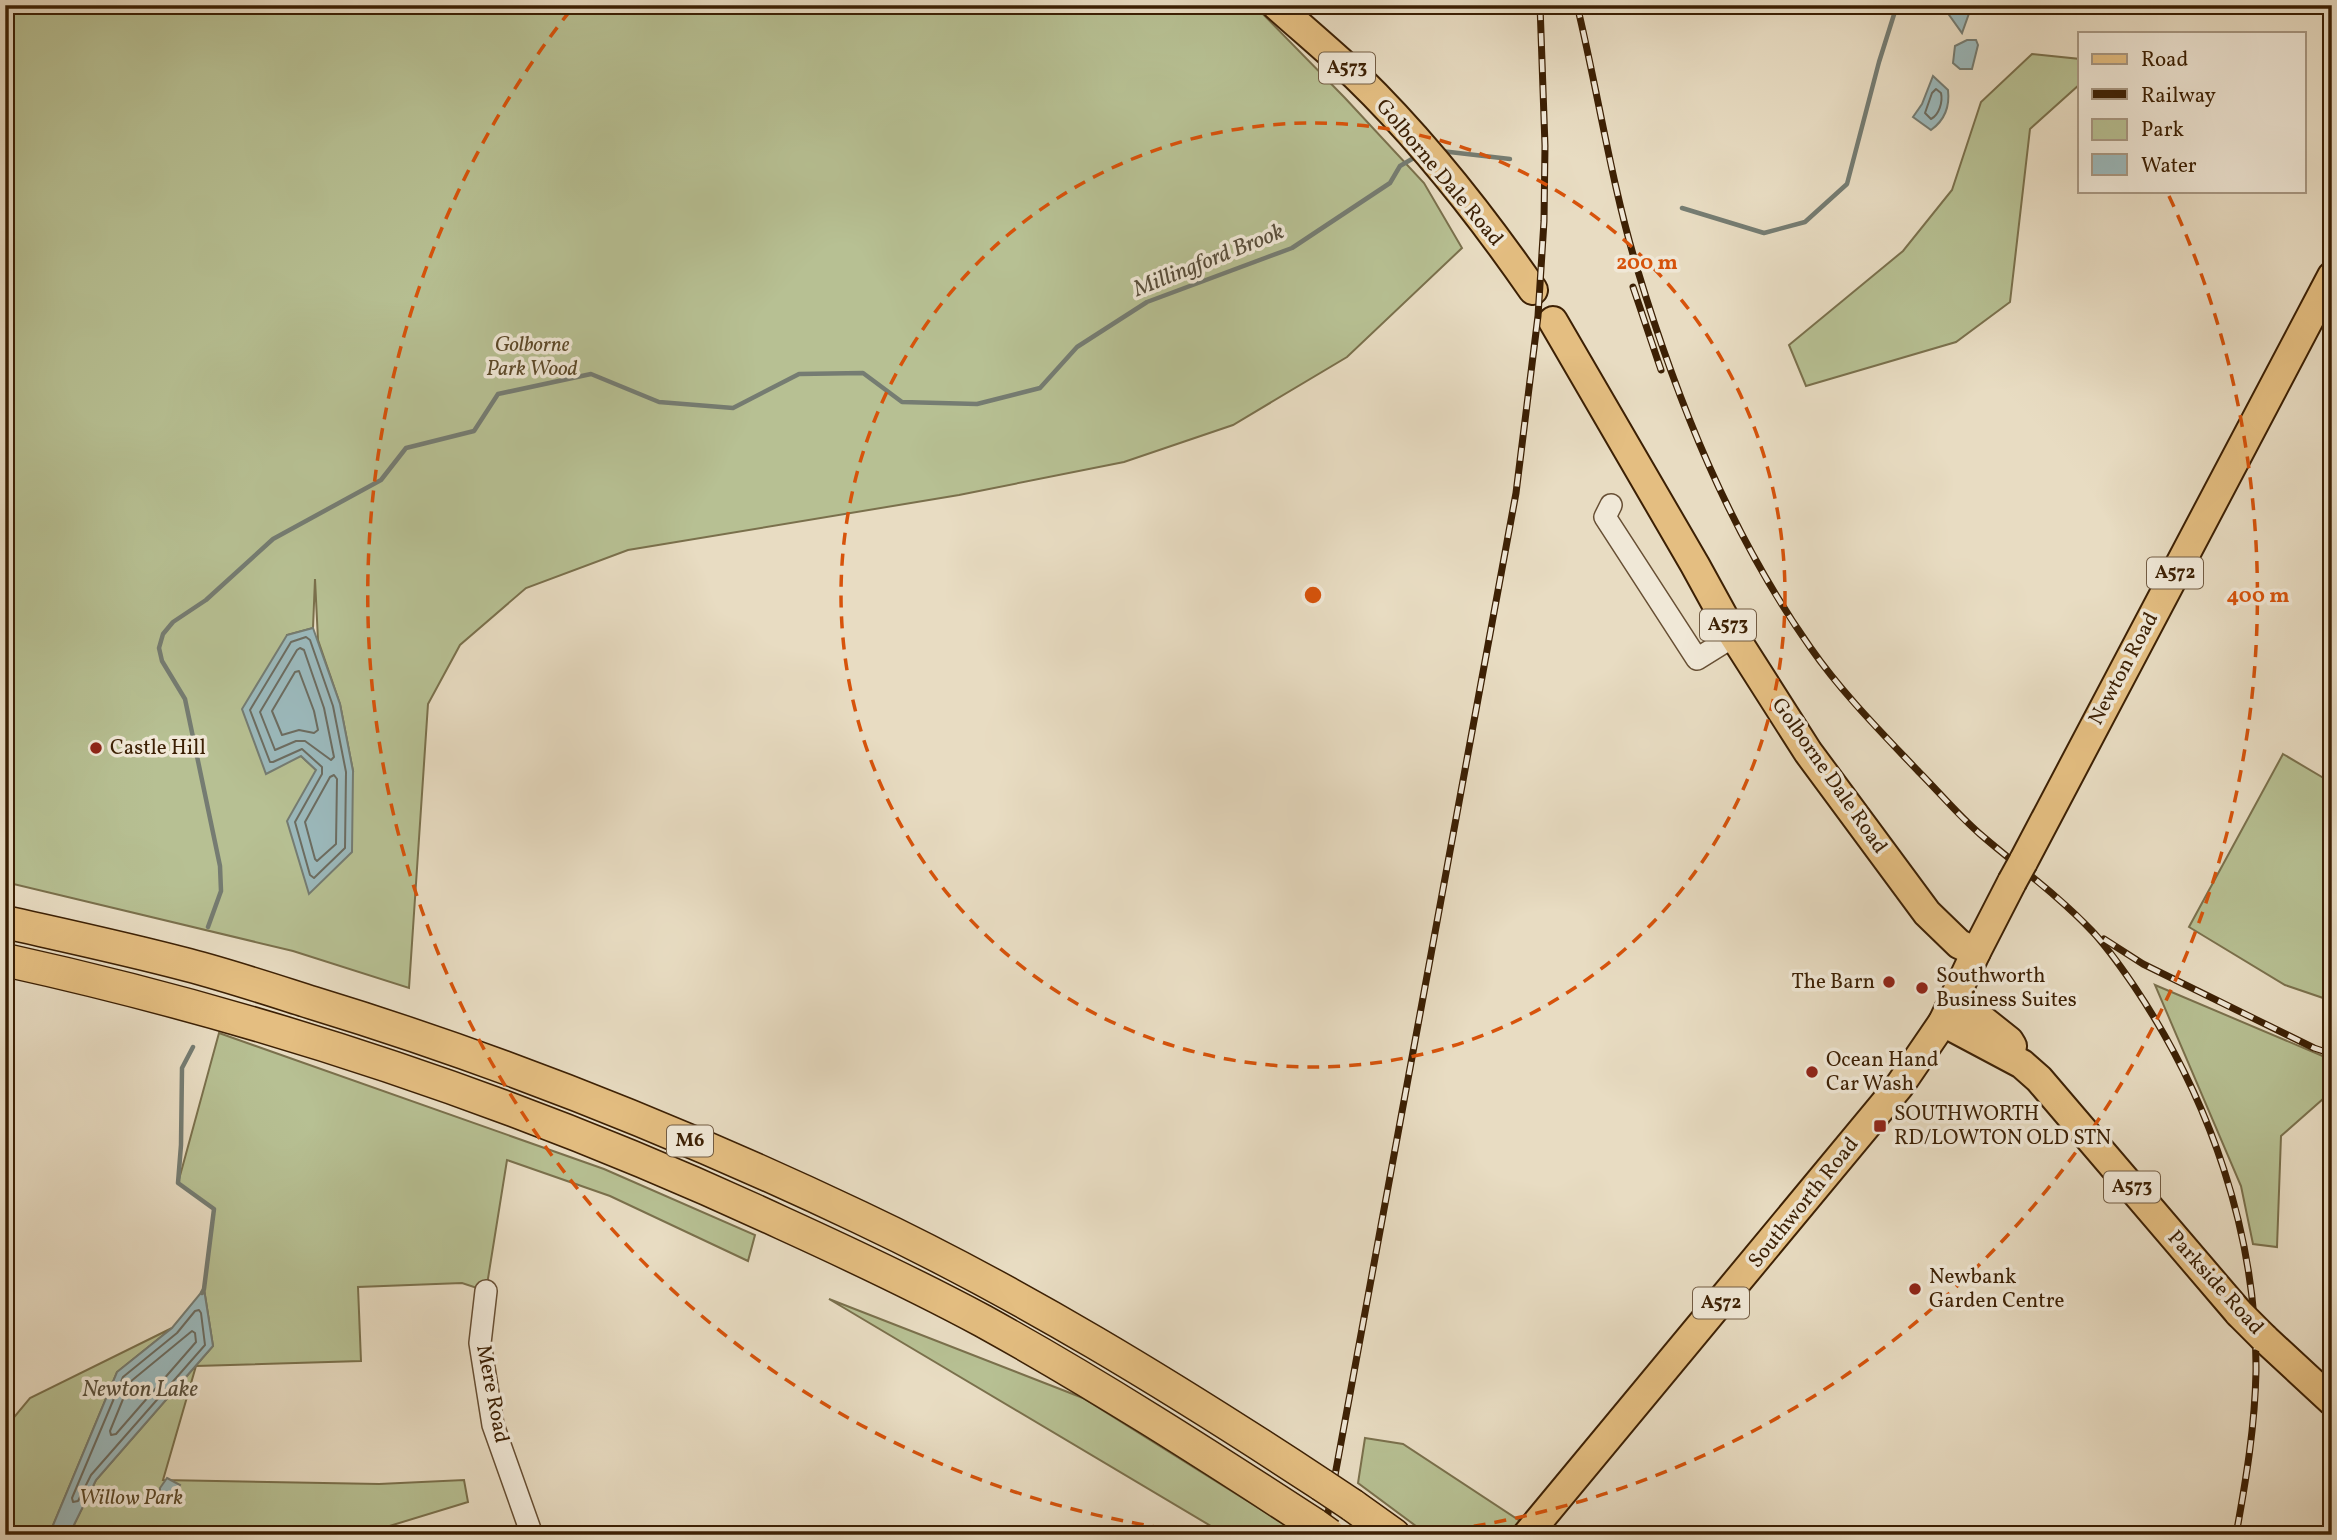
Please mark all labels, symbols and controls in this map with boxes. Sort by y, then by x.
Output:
legend [2078,32,2306,192]
text: Road [2141,46,2188,75]
road number: A573 [1319,52,1375,83]
text: Railway [2141,82,2217,111]
street label: Golborne Dale Road [1369,93,1509,253]
text: Park [2141,116,2184,145]
text: Water [2141,152,2197,181]
water label: Millingford Brook [1128,216,1289,306]
text: 200 m [1616,249,1678,278]
park label: Golborne Park Wood [486,331,578,384]
road number: A572 [2147,558,2203,588]
text: 400 m [2227,582,2289,611]
centre of rings [1301,583,1325,607]
street label: Newton Road [2082,607,2166,731]
road number: A573 [1700,610,1756,640]
street label: Golborne Dale Road [1764,692,1894,860]
place label: Castle Hill [110,734,206,763]
marker: Castle Hill [88,740,104,756]
place label: Southworth Business Suites [1936,962,2077,1015]
place label: The Barn [1792,968,1875,997]
marker: The Barn [1881,974,1897,990]
marker: Southworth Business Suites [1914,980,1930,996]
place label: Ocean Hand Car Wash [1826,1046,1939,1099]
marker: Ocean Hand Car Wash [1804,1064,1820,1080]
place label: SOUTHWORTH RD/LOWTON OLD STN [1894,1100,2111,1153]
marker: SOUTHWORTH RD/LOWTON OLD STN [1872,1118,1888,1134]
road number: M6 [667,1126,713,1156]
street label: Southworth Road [1742,1131,1866,1275]
road number: A573 [2104,1172,2160,1203]
street label: Parkside Road [2160,1224,2270,1342]
place label: Newbank Garden Centre [1929,1263,2065,1316]
marker: Newbank Garden Centre [1907,1281,1923,1297]
road number: A572 [1693,1288,1749,1318]
street label: Mere Road [468,1342,516,1446]
water label: Newton Lake [82,1374,199,1406]
park label: Willow Park [79,1484,183,1513]

